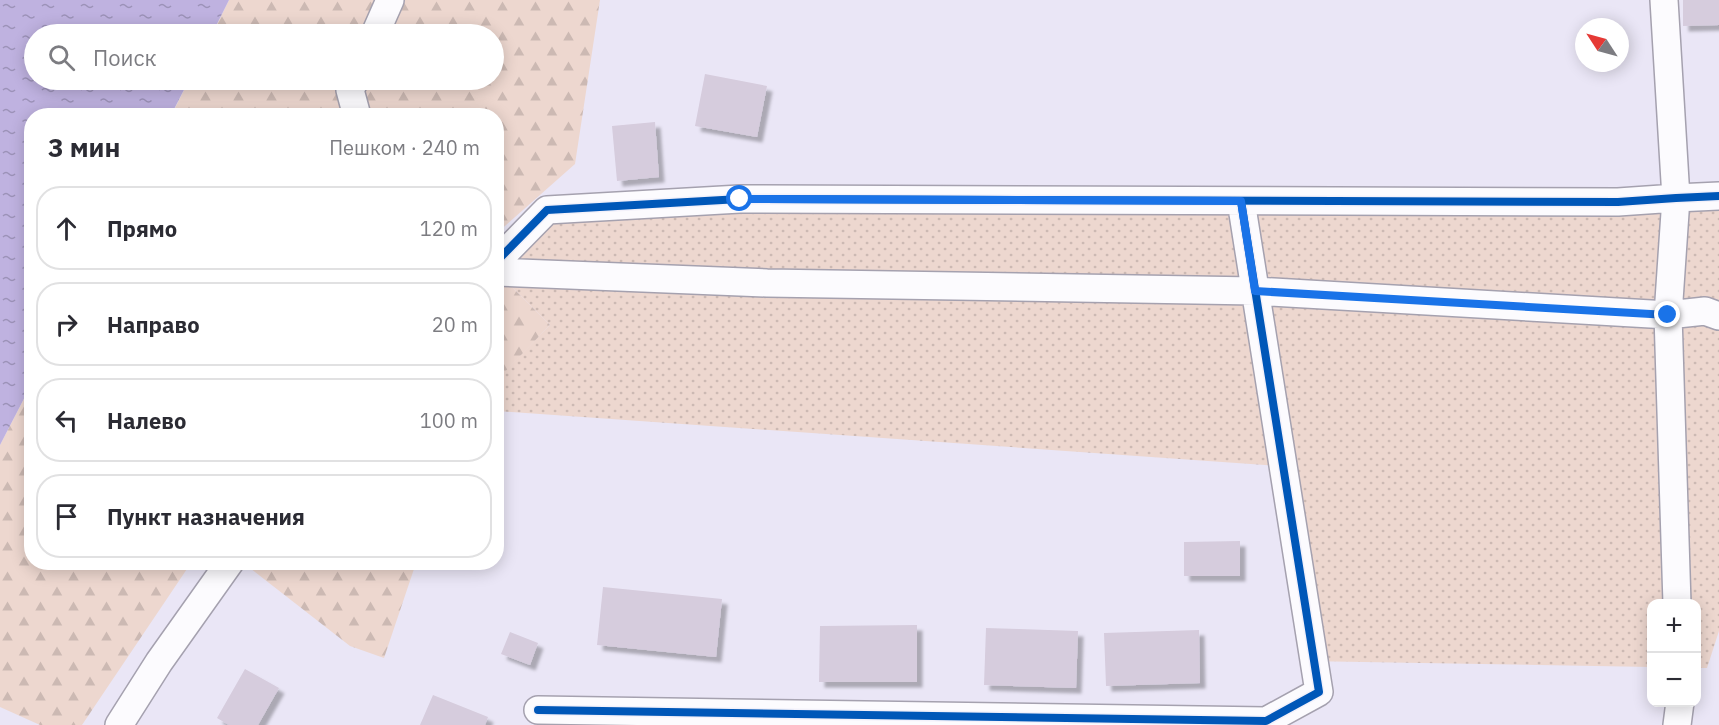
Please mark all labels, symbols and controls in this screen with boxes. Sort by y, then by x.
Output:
north arrow [1575,18,1629,72]
search box [24,24,504,90]
icon: search [45,41,78,74]
text: Поиск [93,43,157,72]
text: 3 мин [48,130,120,164]
text: Пешком · 240 m [329,134,480,161]
route start [726,185,752,211]
icon: ahead [50,212,83,245]
text: Прямо [107,214,177,243]
text: 120 m [420,215,478,242]
route end [1654,301,1680,327]
icon: right [50,308,83,341]
text: Направо [107,310,200,339]
text: 20 m [432,311,478,338]
icon: left [50,404,83,437]
text: Налево [107,406,186,435]
text: 100 m [420,407,478,434]
icon: arrive [50,500,83,533]
text: Пункт назначения [107,502,305,531]
map controls [1647,599,1701,707]
button: + [1647,599,1701,653]
button: − [1647,653,1701,707]

